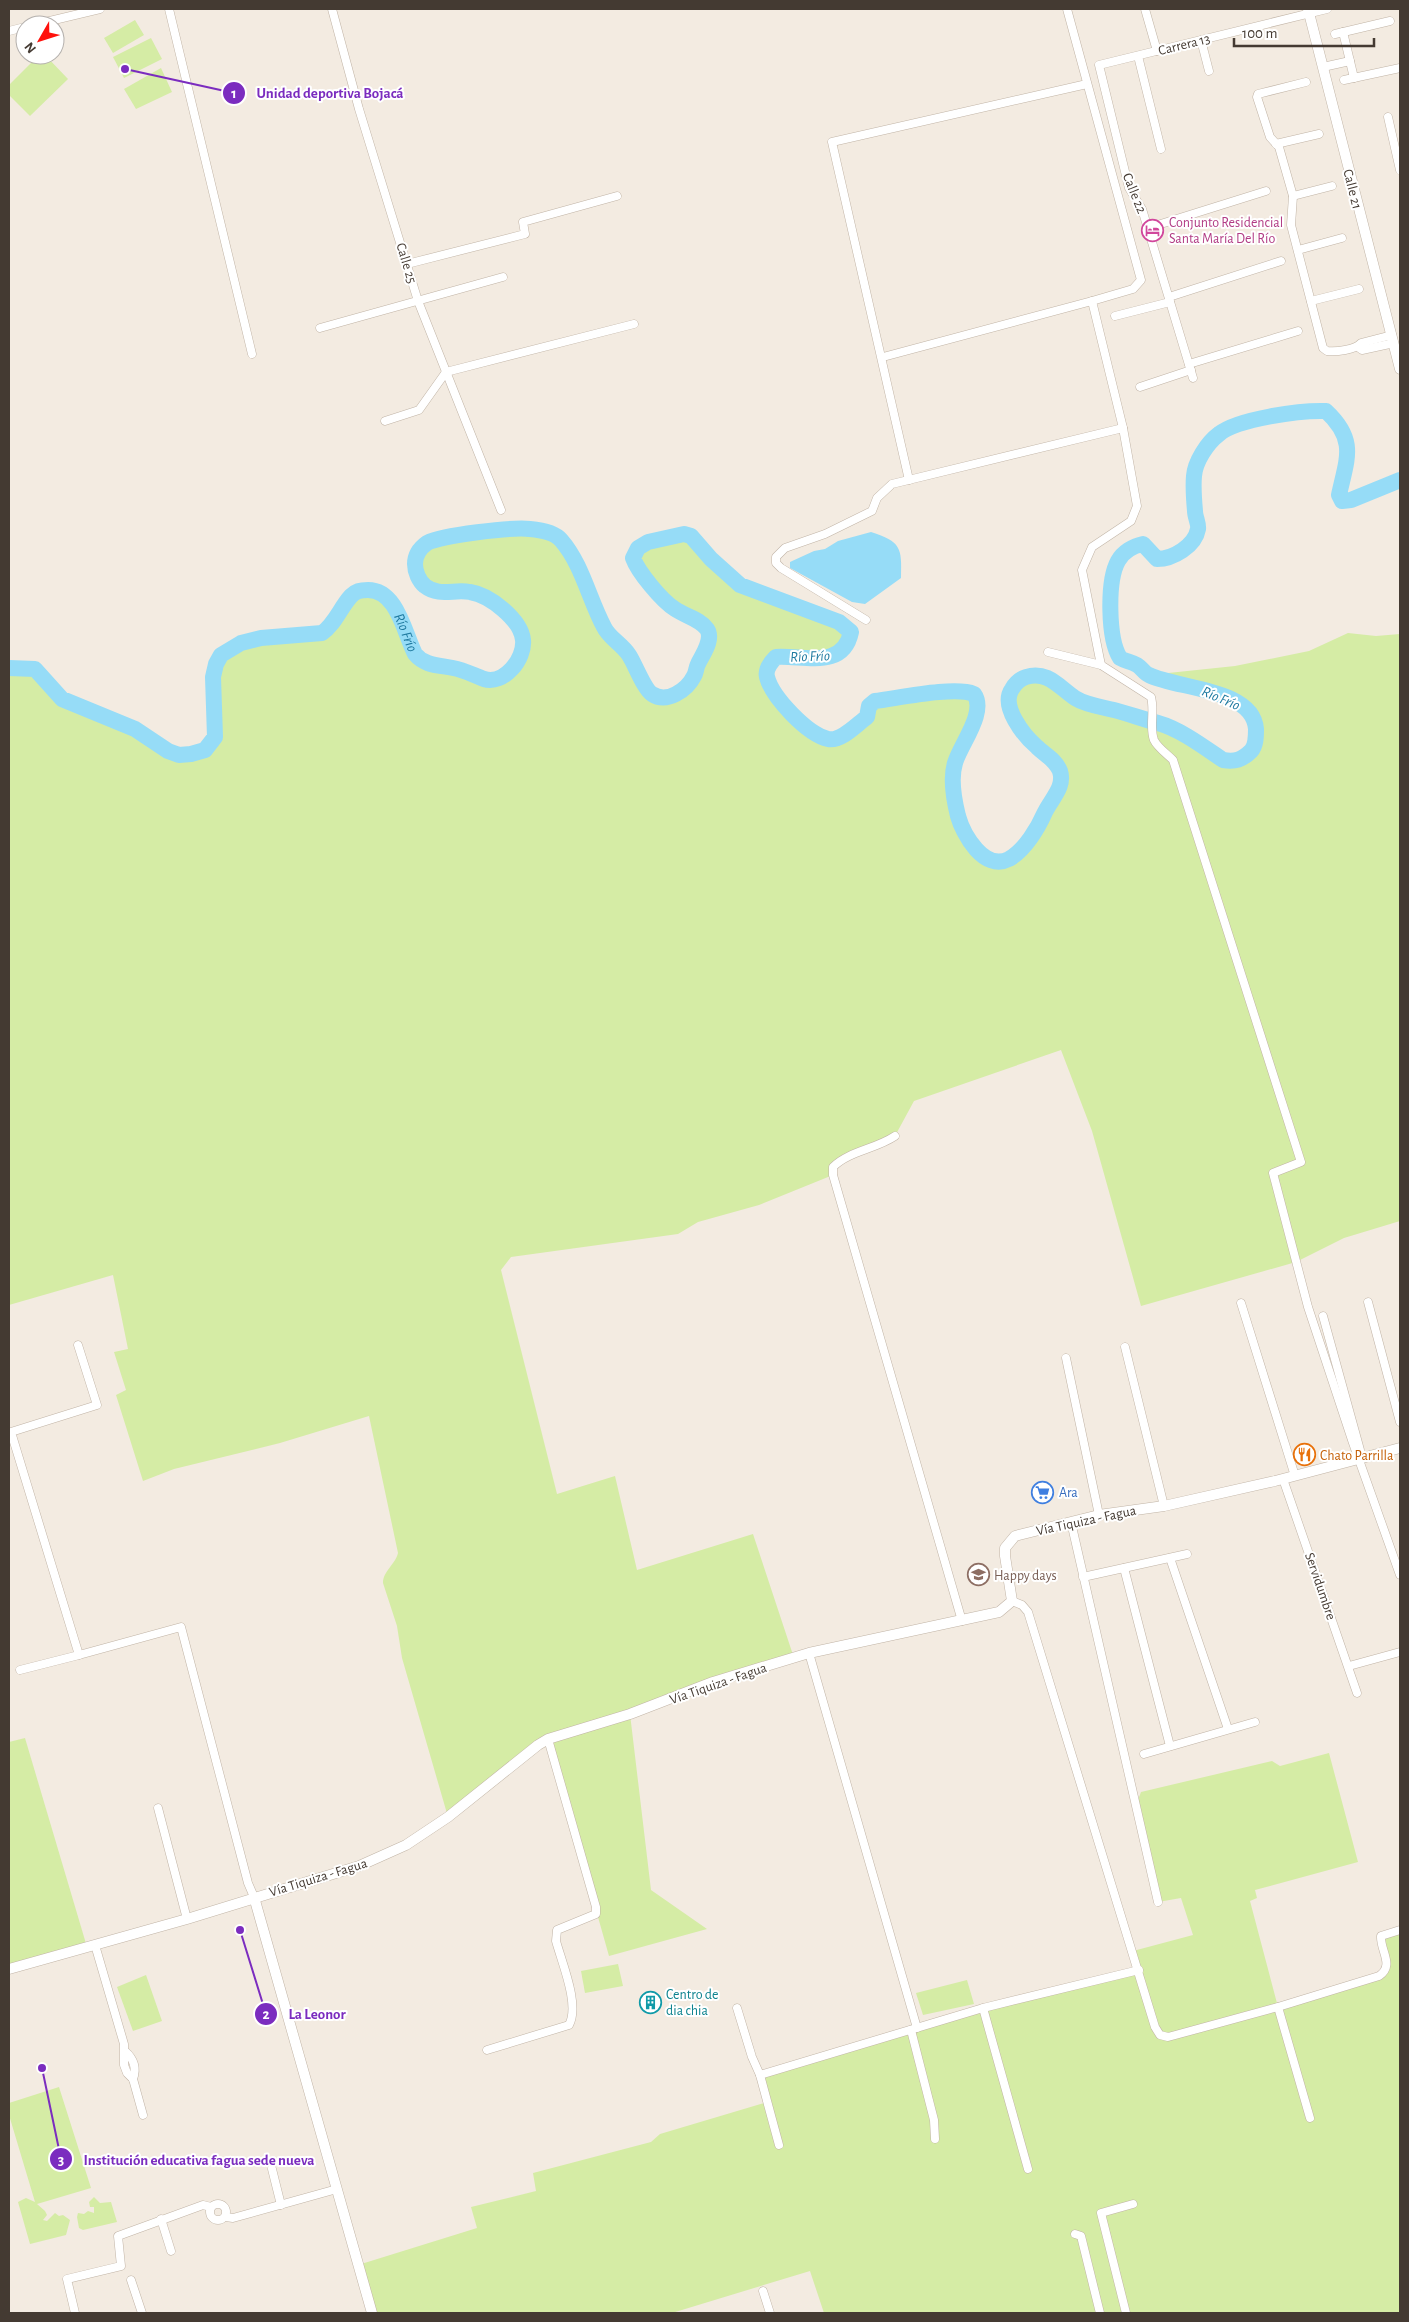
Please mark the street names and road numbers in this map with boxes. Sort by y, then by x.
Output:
street label: Carrera 13 [1157,32,1212,58]
street label: Calle 21 [1340,168,1364,211]
street label: Calle 22 [1120,171,1148,216]
street label: Calle 25 [393,241,419,285]
street label: Vía Tiquiza - Fagua [1035,1503,1138,1538]
street label: Servidumbre [1302,1551,1338,1622]
street label: Vía Tiquiza - Fagua [668,1661,769,1707]
street label: Vía Tiquiza - Fagua [268,1856,369,1900]

